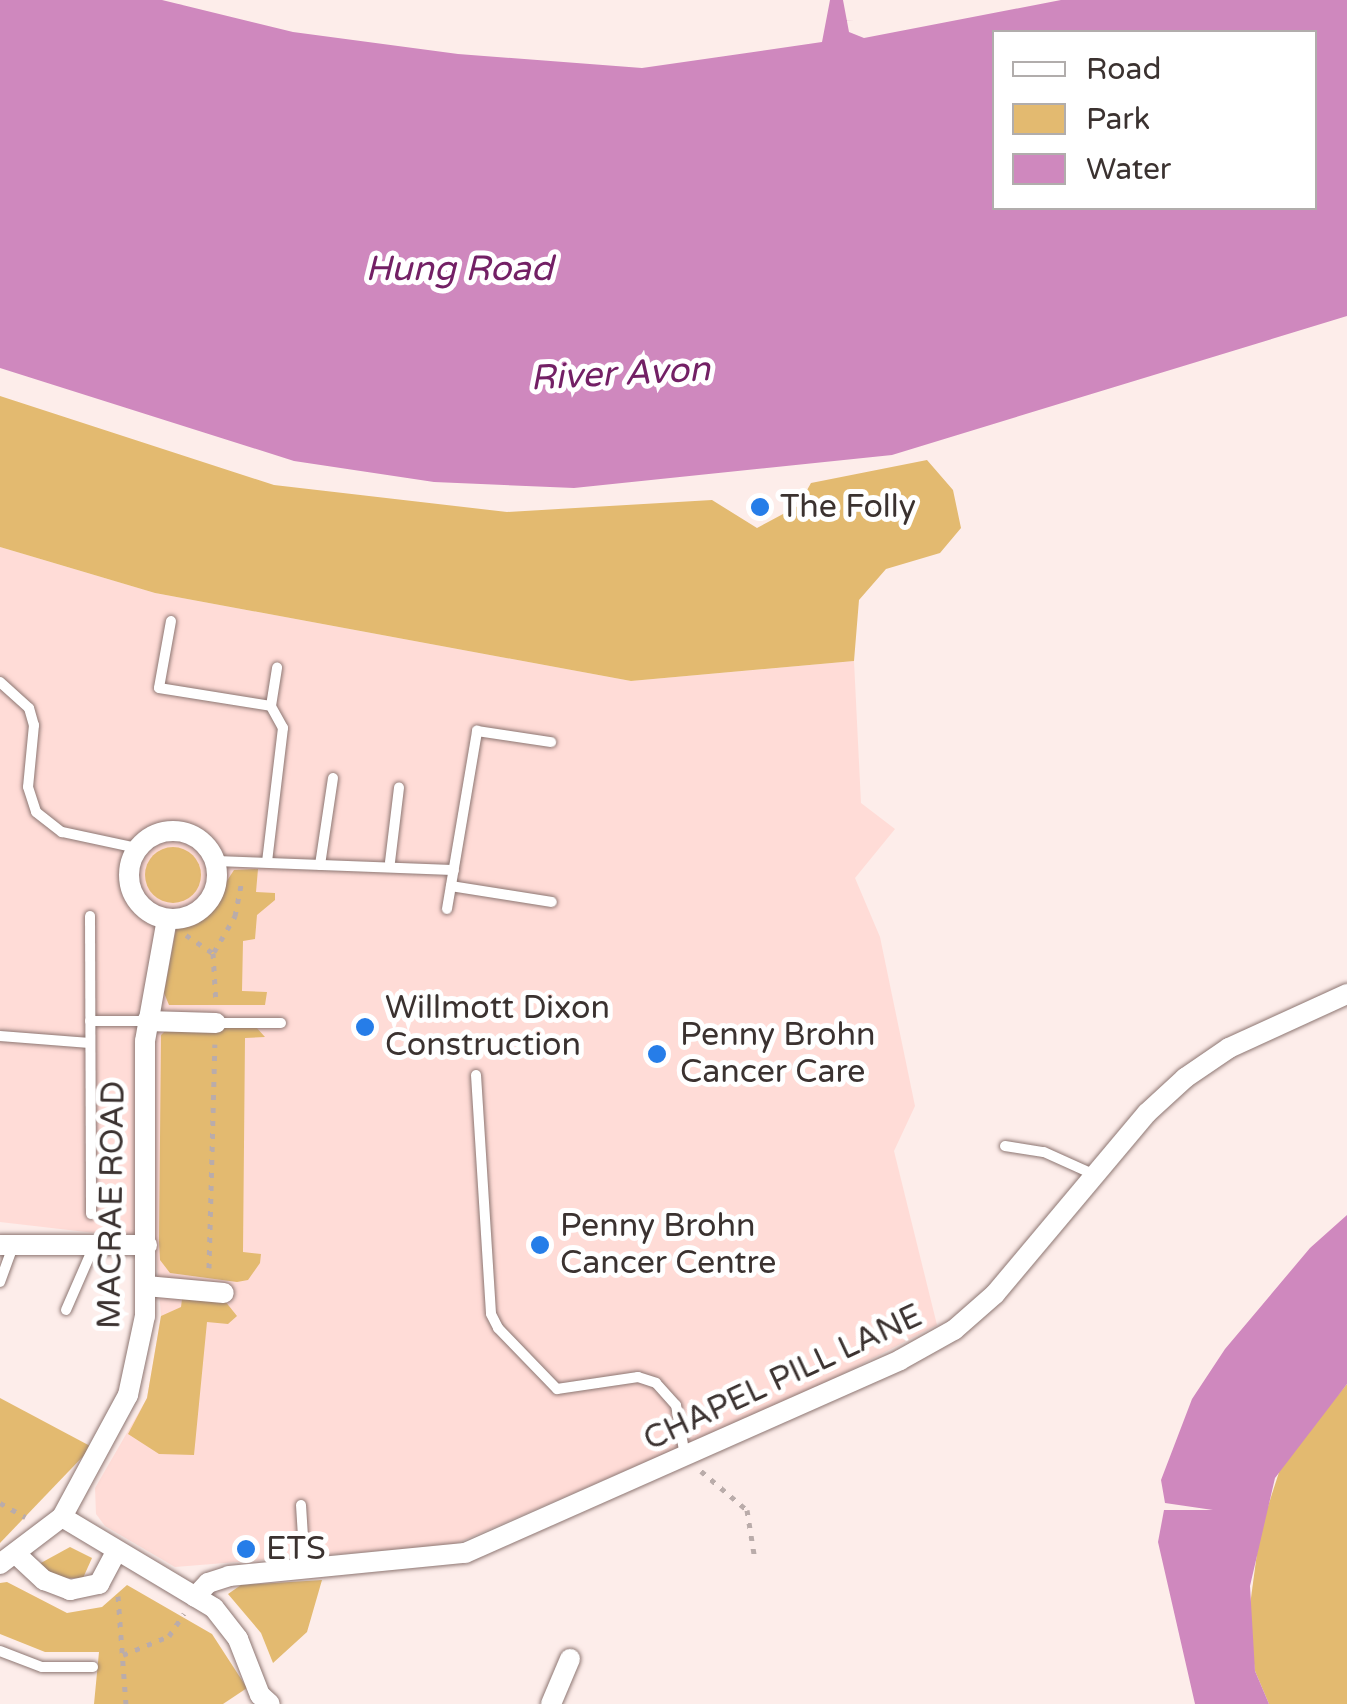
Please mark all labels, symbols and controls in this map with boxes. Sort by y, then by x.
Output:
legend [992,30,1317,210]
text: Road [1086,51,1161,88]
text: Park [1086,101,1150,138]
text: Water [1086,151,1171,188]
water label: Hung Road [365,248,553,290]
water label: River Avon [529,348,711,400]
place label: The Folly [780,488,916,526]
marker: The Folly [749,496,771,518]
place label: Willmott Dixon Construction [385,990,610,1065]
marker: Willmott Dixon Construction [354,1016,376,1038]
place label: Penny Brohn Cancer Care [680,1017,876,1092]
marker: Penny Brohn Cancer Care [644,1041,670,1067]
street label: MACRAE ROAD [91,1081,133,1329]
place label: Penny Brohn Cancer Centre [560,1208,776,1283]
marker: Penny Brohn Cancer Centre [529,1234,551,1256]
street label: CHAPEL PILL LANE [638,1297,928,1459]
place label: ETS [266,1530,326,1568]
marker: ETS [235,1538,257,1560]

